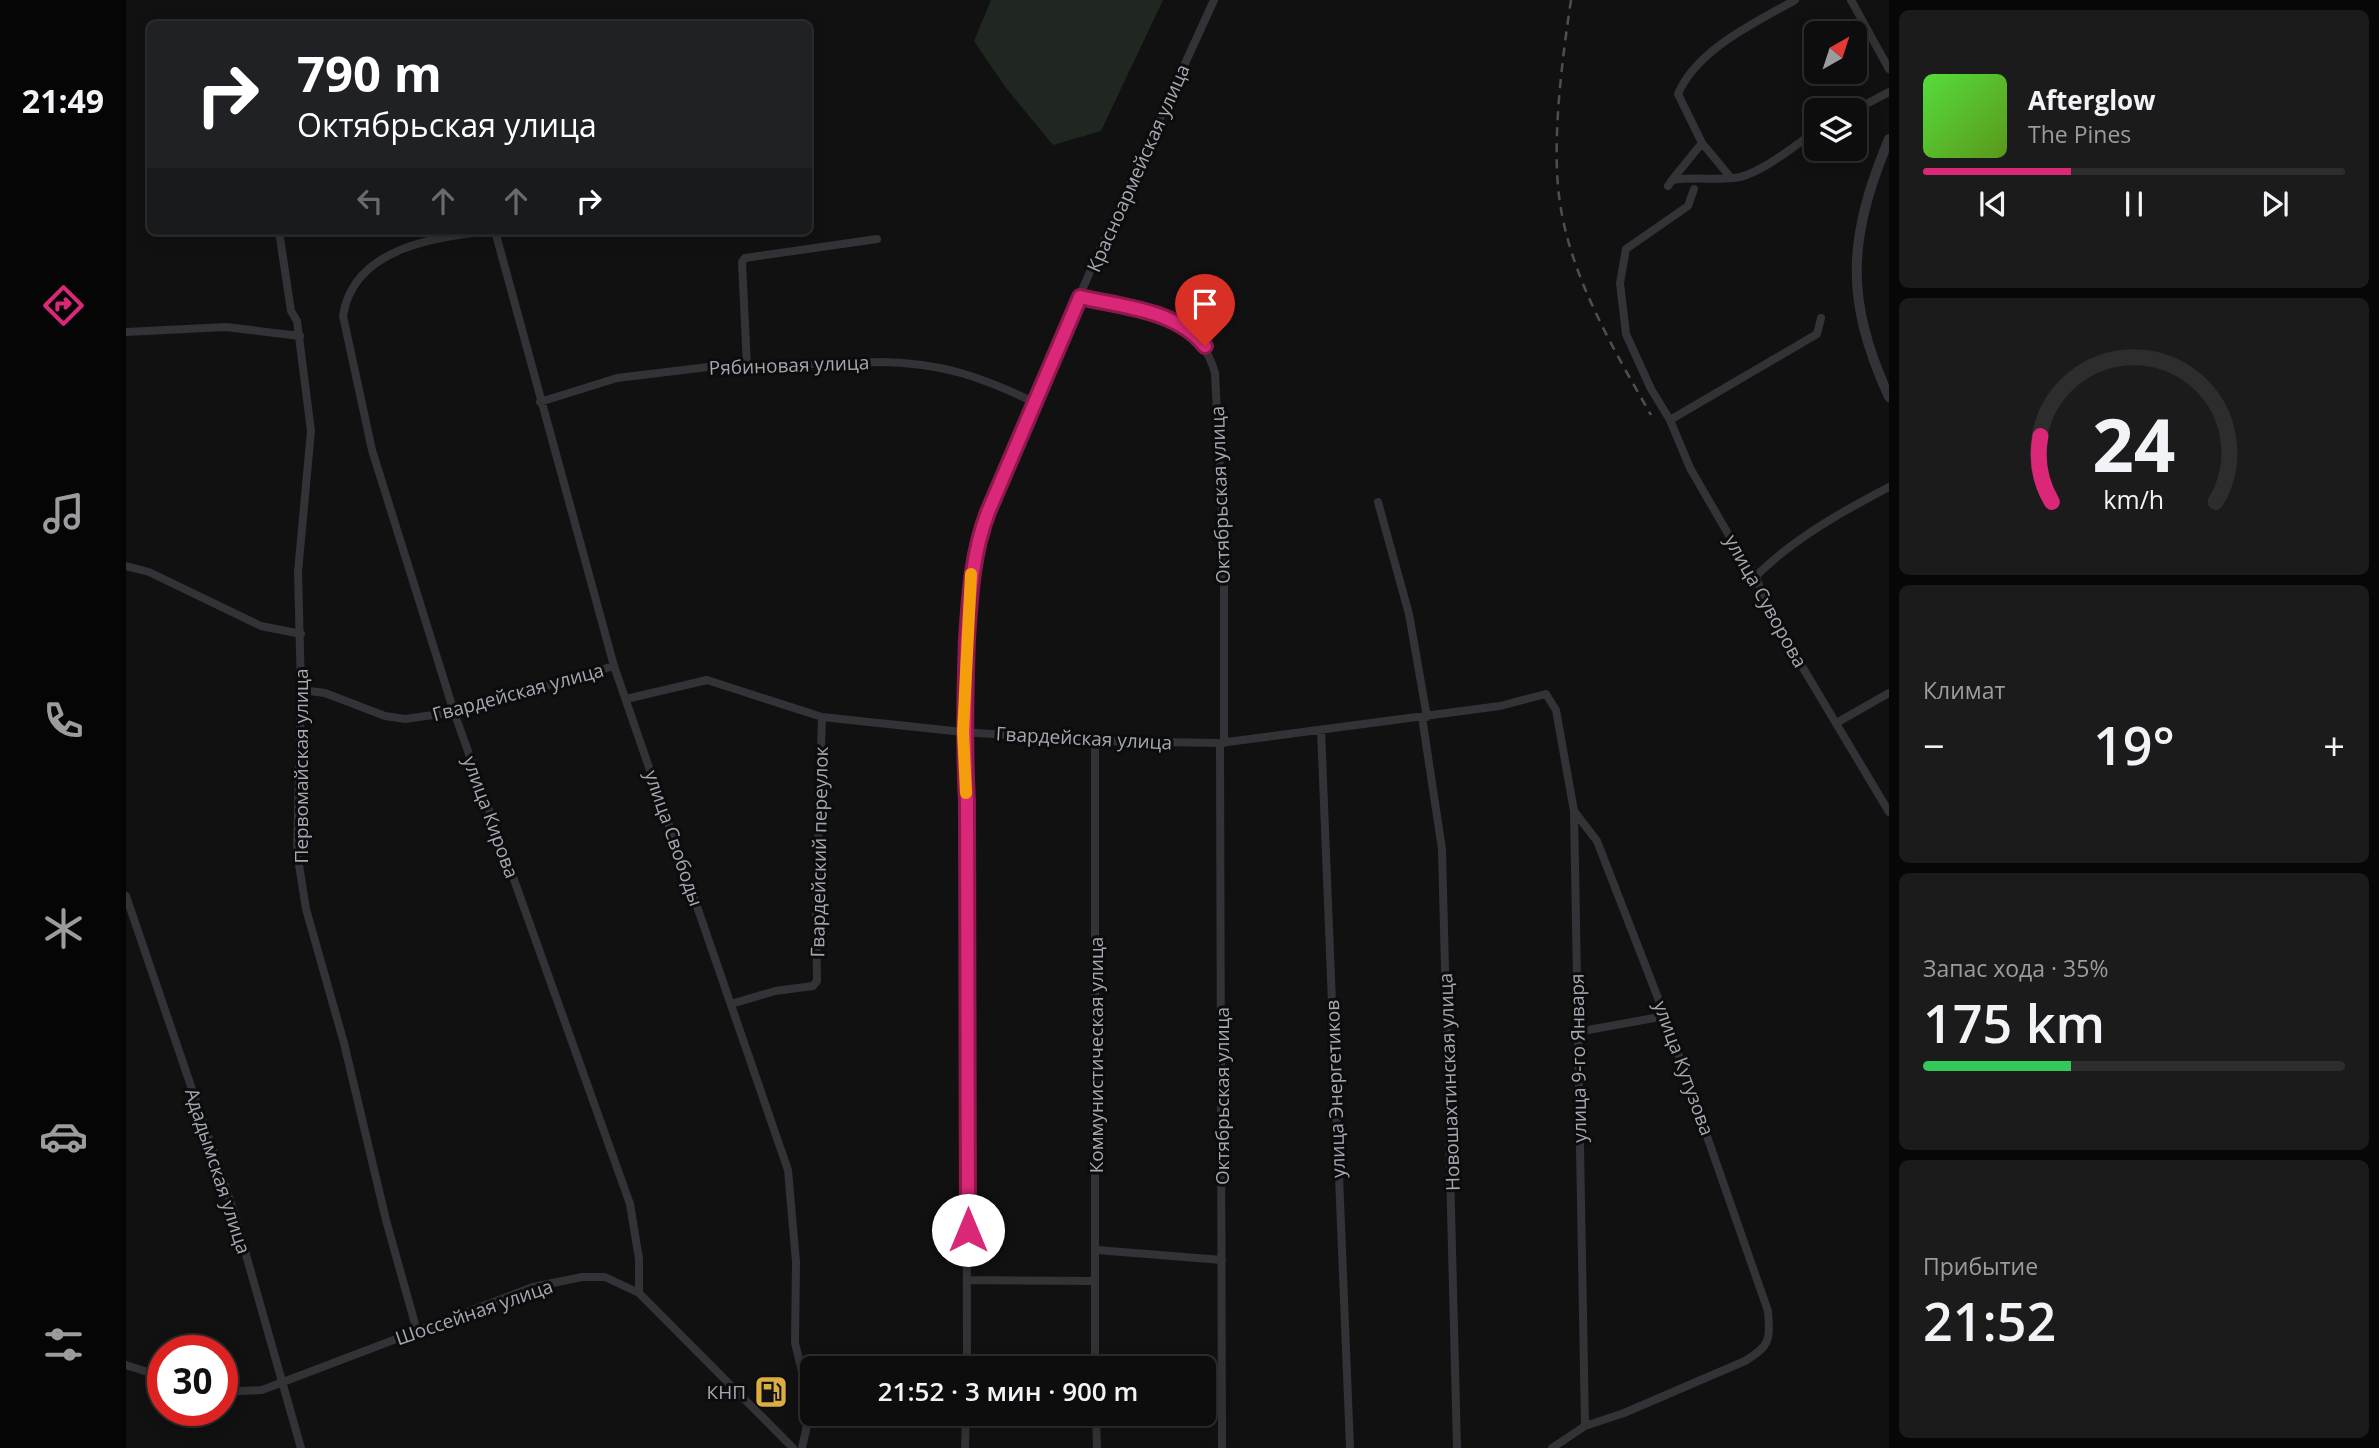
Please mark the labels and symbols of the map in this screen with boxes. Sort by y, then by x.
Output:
north arrow [1804,21,1867,84]
street label: Красноармейская улица [1080,60,1196,276]
pin [1175,274,1235,346]
street label: Рябиновая улица [708,349,870,381]
street label: Октябрьская улица [1204,406,1236,584]
street label: улица Суворова [1719,530,1813,672]
street label: Гвардейская улица [429,657,607,727]
street label: Первомайская улица [288,669,314,863]
street label: Гвардейская улица [995,720,1173,756]
street label: Гвардейский переулок [804,746,834,958]
street label: улица Кирова [457,752,525,882]
street label: улица Свободы [639,766,709,910]
street label: Коммунистическая улица [1083,937,1109,1173]
street label: Новошахтинская улица [1432,973,1466,1191]
street label: улица 9-го Января [1564,973,1592,1143]
street label: улица Кутузова [1648,997,1720,1139]
street label: улица Энергетиков [1319,999,1351,1179]
street label: Октябрьская улица [1209,1007,1235,1185]
street label: Ададымская улица [179,1085,257,1257]
position arrow [931,1193,1005,1267]
street label: Шоссейная улица [392,1273,556,1351]
speed limit sign: 30 [147,1335,238,1426]
fuel station icon: КНП [752,1373,790,1411]
place label: КНП [707,1379,746,1405]

